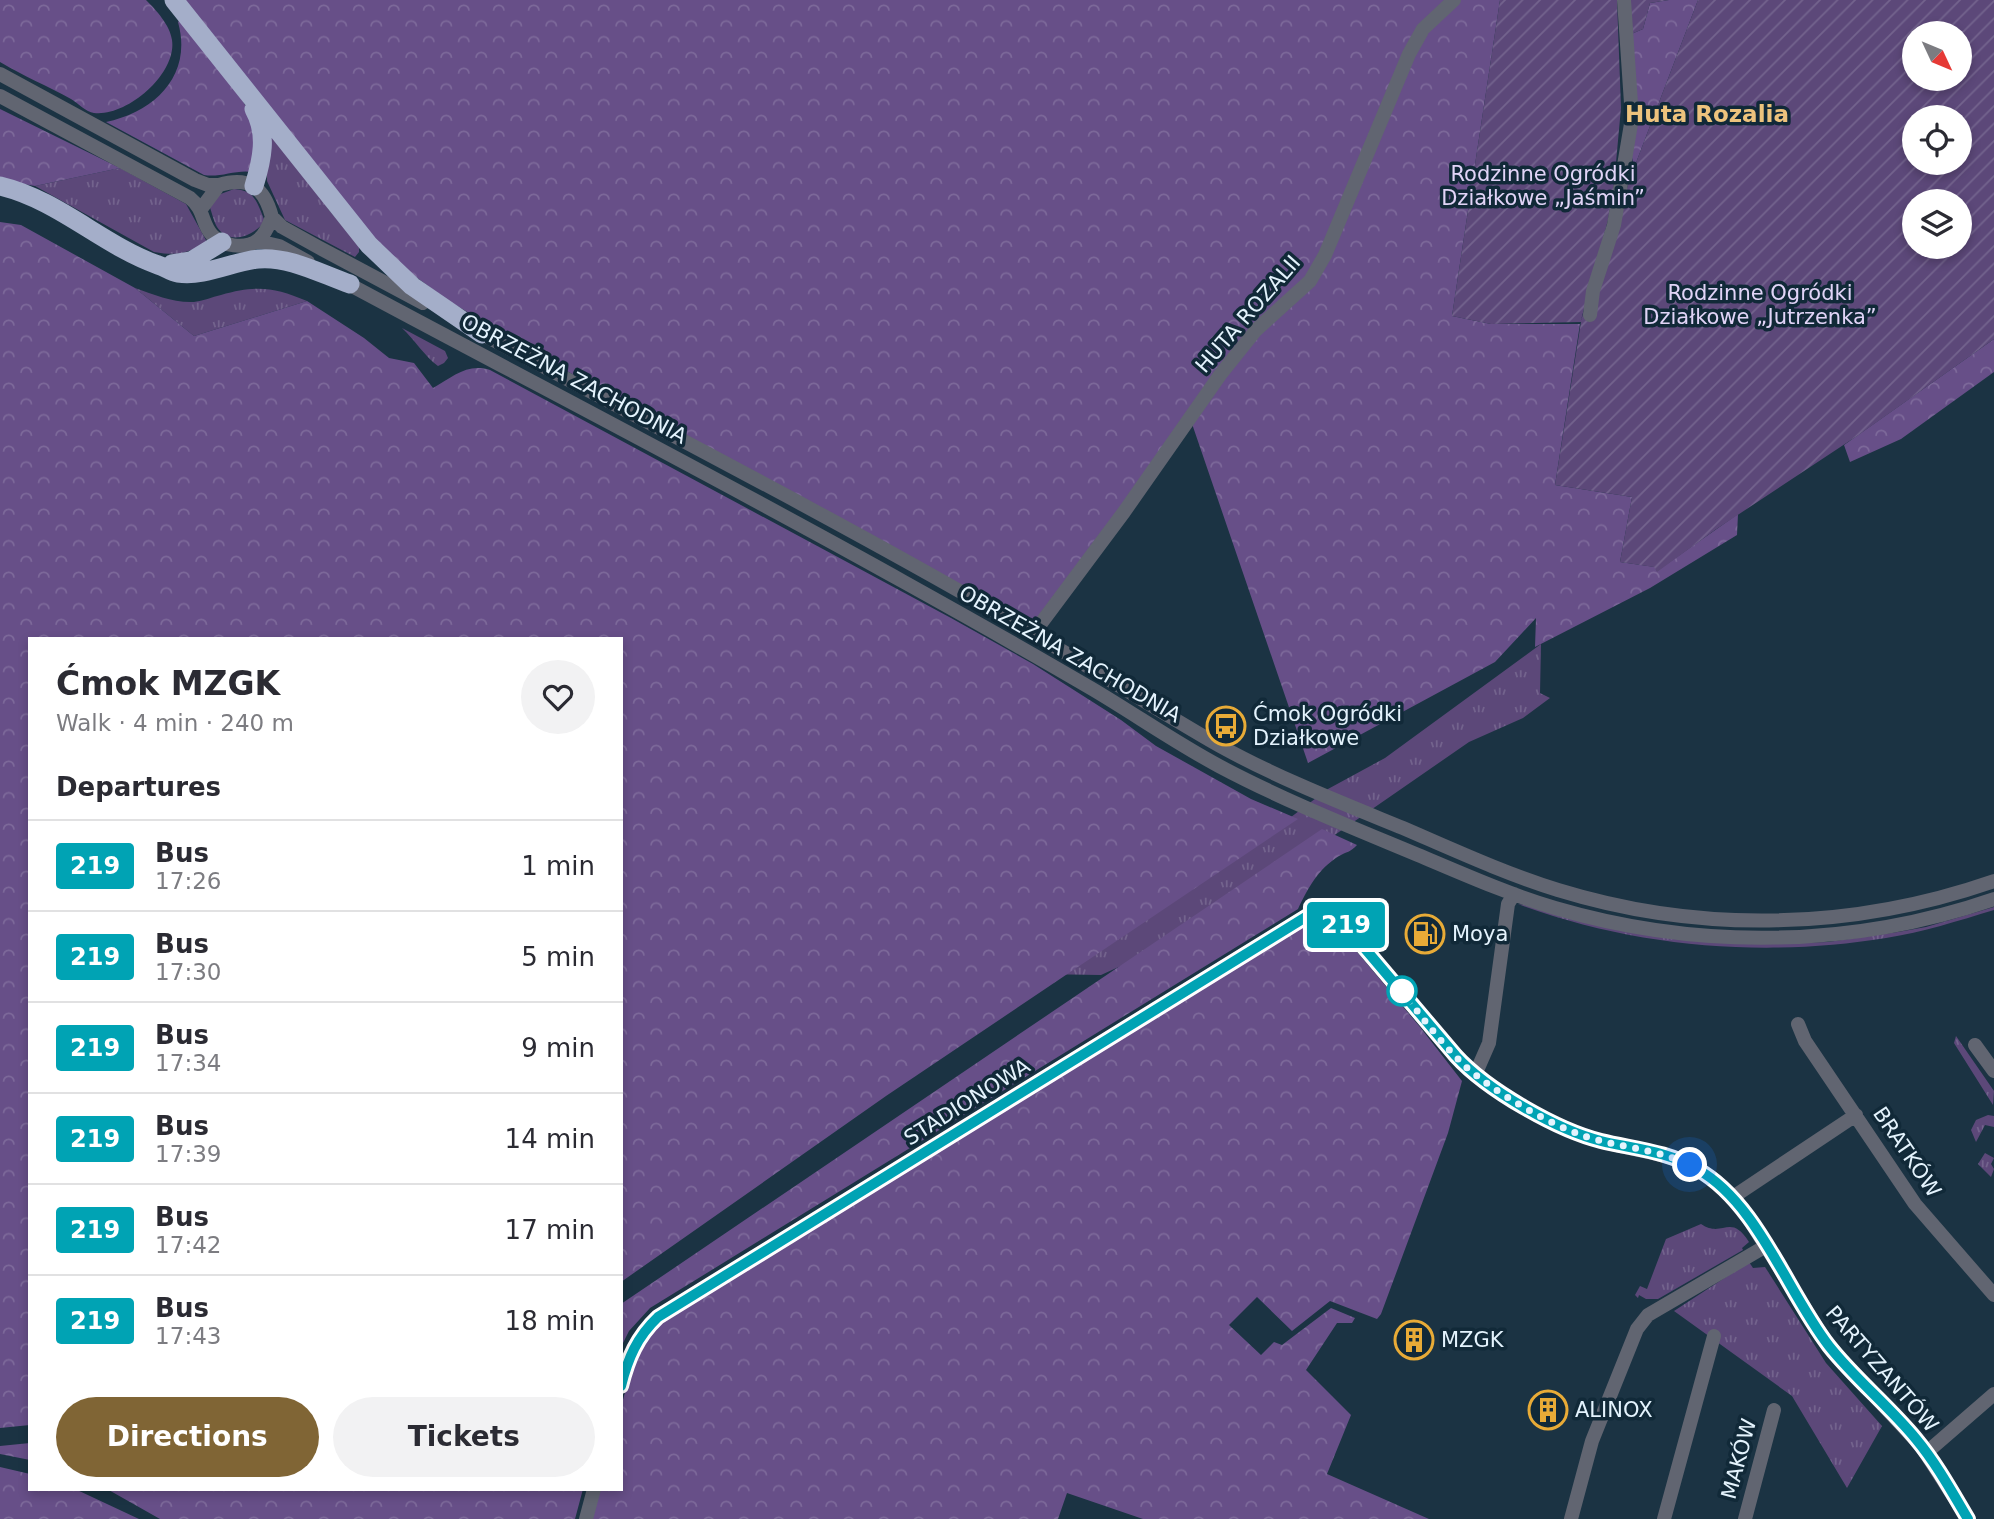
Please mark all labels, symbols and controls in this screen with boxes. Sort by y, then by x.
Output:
north arrow [1902,21,1972,91]
map controls [1902,21,1972,259]
district label: Huta Rozalia [1625,101,1789,127]
button: locate [1902,105,1972,175]
park label: Rodzinne Ogródki Działkowe „Jaśmin” [1441,162,1645,210]
button: layers [1902,189,1972,259]
street label: HUTA ROZALII [1191,251,1305,377]
park label: Rodzinne Ogródki Działkowe „Jutrzenka” [1643,281,1877,329]
street label: OBRZEŻNA ZACHODNIA [457,308,692,449]
street label: OBRZEŻNA ZACHODNIA [955,580,1186,728]
button: heart [521,660,595,734]
text: Ćmok MZGK [56,664,280,703]
place label: Ćmok Ogródki Działkowe [1253,701,1402,750]
bus stop icon: Ćmok Ogródki Działkowe [1205,705,1247,747]
text: Walk · 4 min · 240 m [56,710,294,736]
text: Departures [56,772,221,802]
text: Bus [155,838,209,868]
text: 1 min [521,851,595,881]
text: 219 [70,852,120,880]
text: 17:26 [155,868,221,894]
line badge: 219 [1306,902,1386,948]
text: 219 [1321,911,1371,939]
fuel station icon: Moya [1404,913,1446,955]
place label: Moya [1452,922,1508,946]
text: Bus [155,929,209,959]
text: 5 min [521,942,595,972]
text: 219 [70,943,120,971]
text: 17:30 [155,959,221,985]
unlabelled marker [1387,976,1417,1006]
text: Bus [155,1020,209,1050]
text: 9 min [521,1033,595,1063]
text: 219 [70,1034,120,1062]
text: 17:34 [155,1050,221,1076]
street label: STADIONOWA [900,1053,1035,1150]
street label: BRATKÓW [1868,1102,1947,1202]
text: Bus [155,1111,209,1141]
text: 14 min [505,1124,595,1154]
text: 219 [70,1125,120,1153]
text: 17:39 [155,1141,221,1167]
your location [1672,1147,1707,1182]
text: Bus [155,1202,209,1232]
text: 17 min [505,1215,595,1245]
text: 219 [70,1216,120,1244]
text: 17:42 [155,1232,221,1258]
text: Bus [155,1293,209,1323]
street label: PARTYZANTÓW [1821,1300,1944,1437]
text: 18 min [505,1306,595,1336]
text: 219 [70,1307,120,1335]
building icon: MZGK [1393,1319,1435,1361]
text: 17:43 [155,1323,221,1349]
place label: MZGK [1441,1328,1505,1352]
building icon: ALINOX [1527,1389,1569,1431]
button: Directions [56,1397,319,1477]
button: Tickets [333,1397,595,1477]
place label: ALINOX [1575,1398,1653,1422]
street label: MAKÓW [1716,1416,1761,1502]

